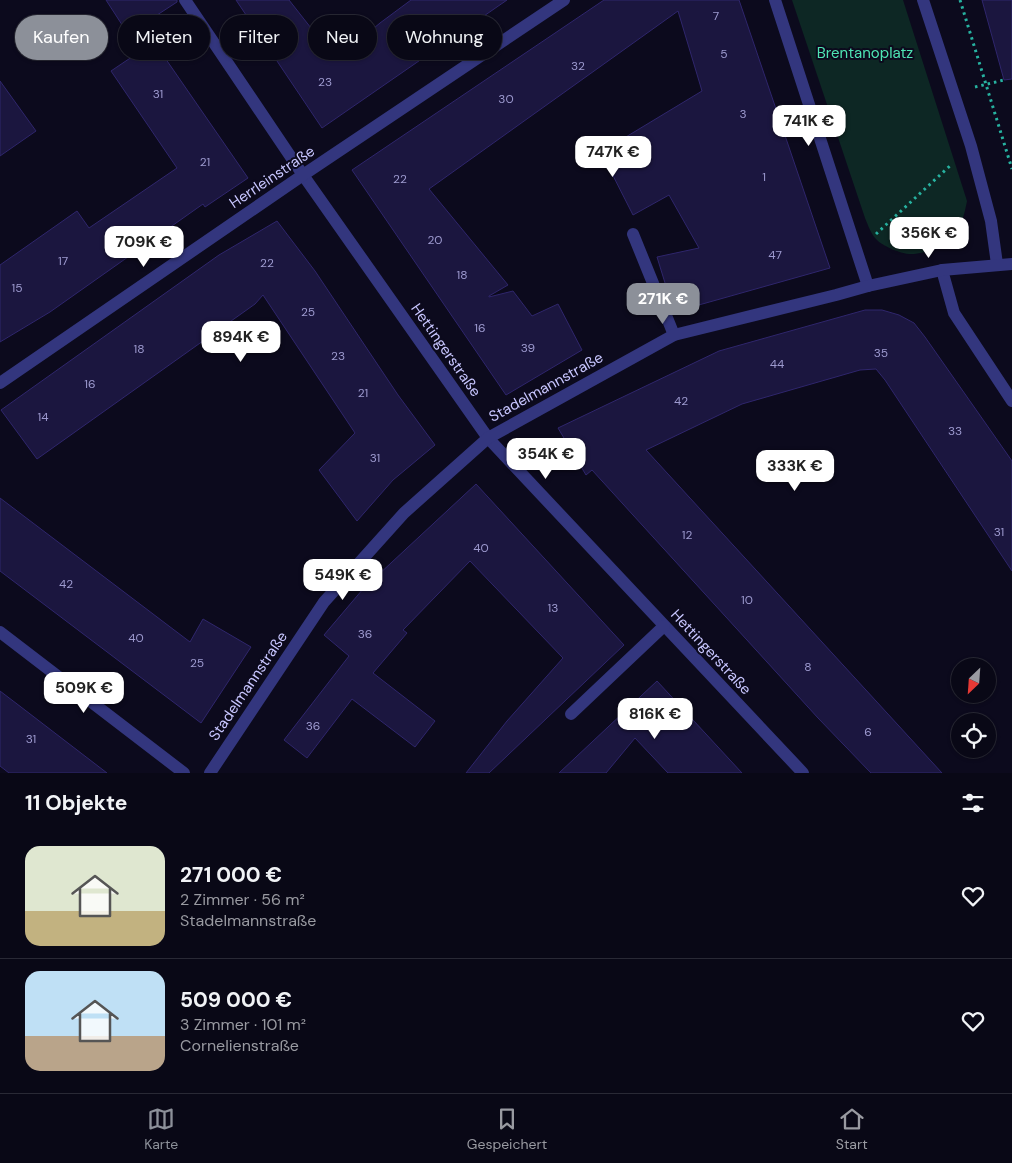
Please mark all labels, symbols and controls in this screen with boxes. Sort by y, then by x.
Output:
house number: 7 [713,8,719,24]
chip: Kaufen [15,15,108,60]
chip: Mieten [118,15,210,60]
chip: Filter [220,15,298,60]
chip: Neu [308,15,377,60]
chip: Wohnung [387,15,502,60]
park label: Brentanoplatz [817,43,913,63]
house number: 5 [720,46,728,62]
house number: 32 [571,58,585,74]
house number: 23 [318,74,332,90]
house number: 31 [153,86,163,102]
house number: 30 [498,91,514,107]
pin: 741K € [768,104,850,147]
house number: 3 [739,106,747,122]
text: 741K € [784,110,834,131]
pin: 747K € [572,136,654,178]
street label: Herrleinstraße [225,141,319,213]
text: 747K € [586,141,640,162]
house number: 21 [200,154,210,170]
house number: 1 [762,169,766,185]
house number: 22 [393,171,407,187]
pin: 356K € [888,216,970,259]
text: 356K € [901,222,957,243]
pin: 709K € [103,226,185,268]
text: 709K € [116,231,172,252]
house number: 20 [427,232,443,248]
house number: 47 [768,247,782,263]
house number: 17 [58,253,68,269]
house number: 22 [260,255,274,271]
house number: 18 [456,267,468,283]
house number: 15 [11,280,23,296]
pin: 271K € [622,282,704,325]
text: 271K € [638,288,688,309]
street label: Hettingerstraße [406,299,486,401]
house number: 25 [301,304,315,320]
pin: 894K € [200,320,282,363]
house number: 16 [474,320,486,336]
text: 894K € [212,326,270,347]
house number: 39 [521,340,535,356]
house number: 18 [133,341,145,357]
house number: 35 [874,345,888,361]
street label: Stadelmannstraße [485,347,607,427]
house number: 23 [331,348,345,364]
house number: 44 [770,356,784,372]
house number: 16 [84,376,96,392]
house number: 21 [358,385,368,401]
house number: 42 [674,393,688,409]
house number: 14 [37,409,49,425]
house number: 33 [948,423,962,439]
pin: 354K € [505,438,587,480]
text: 354K € [518,443,574,464]
house number: 31 [370,450,380,466]
pin: 333K € [754,450,836,492]
text: 333K € [767,455,823,476]
house number: 31 [994,524,1004,540]
house number: 12 [682,527,692,543]
house number: 40 [473,540,489,556]
pin: 549K € [302,558,384,601]
text: 549K € [314,564,372,585]
house number: 42 [59,576,73,592]
house number: 10 [741,592,753,608]
house number: 13 [548,600,558,616]
street label: Hettingerstraße [666,605,756,699]
house number: 36 [358,626,372,642]
street label: Stadelmannstraße [204,627,292,745]
house number: 40 [128,630,144,646]
house number: 25 [190,655,204,671]
north arrow [951,658,996,702]
map controls [951,658,996,758]
house number: 8 [804,659,812,675]
pin: 509K € [43,672,125,714]
text: 509K € [55,677,113,698]
pin: 816K € [614,698,696,740]
text: 816K € [629,703,681,724]
button: locate [951,713,996,758]
house number: 36 [306,718,320,734]
house number: 6 [864,724,872,740]
house number: 31 [26,731,36,747]
text: 11 Objekte [25,789,127,817]
icon: filters [959,789,987,817]
text: 271 000 € [180,861,282,889]
icon: home [65,866,125,926]
icon: heart [959,882,987,910]
text: 2 Zimmer · 56 m² [180,889,305,910]
text: Stadelmannstraße [180,910,316,931]
text: 509 000 € [180,986,292,1014]
icon: home [65,991,125,1051]
icon: heart [959,1007,987,1035]
text: 3 Zimmer · 101 m² [180,1014,306,1035]
text: Cornelienstraße [180,1035,299,1056]
tab: Karte [144,1105,178,1153]
tab: Gespeichert [467,1105,547,1153]
tab: Start [836,1105,868,1153]

